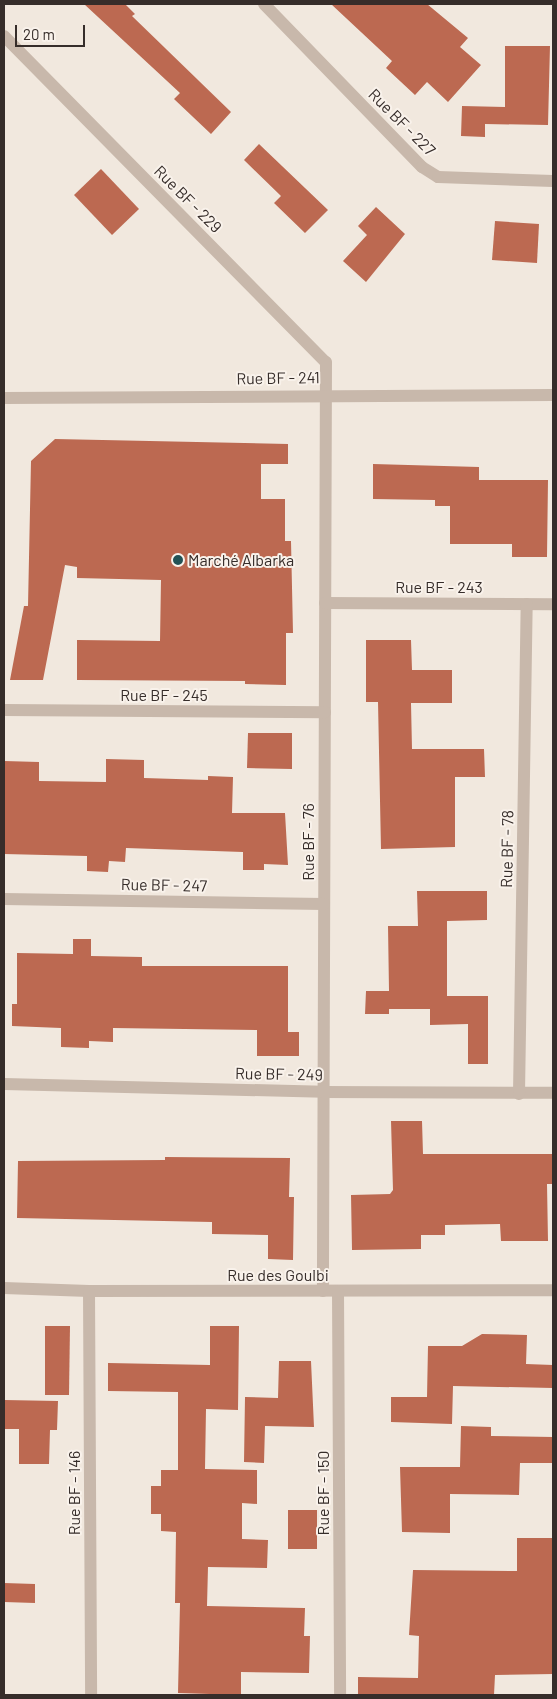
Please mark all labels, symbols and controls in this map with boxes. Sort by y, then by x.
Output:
scale bar [18,15,88,47]
text: 20 m [23,25,55,43]
street label: Rue BF - 227 [365,85,439,159]
street label: Rue BF - 229 [150,161,226,237]
street label: Rue BF - 241 [236,368,320,388]
place label: Marché Albarka [188,550,294,570]
marker: Marché Albarka [172,554,184,566]
street label: Rue BF - 243 [395,577,483,597]
street label: Rue BF - 245 [120,685,208,705]
street label: Rue BF - 76 [298,803,318,881]
street label: Rue BF - 78 [497,810,517,888]
street label: Rue BF - 247 [121,875,207,895]
street label: Rue BF - 249 [235,1064,323,1084]
street label: Rue des Goulbi [227,1265,329,1285]
street label: Rue BF - 146 [64,1451,84,1535]
street label: Rue BF - 150 [313,1451,333,1535]

